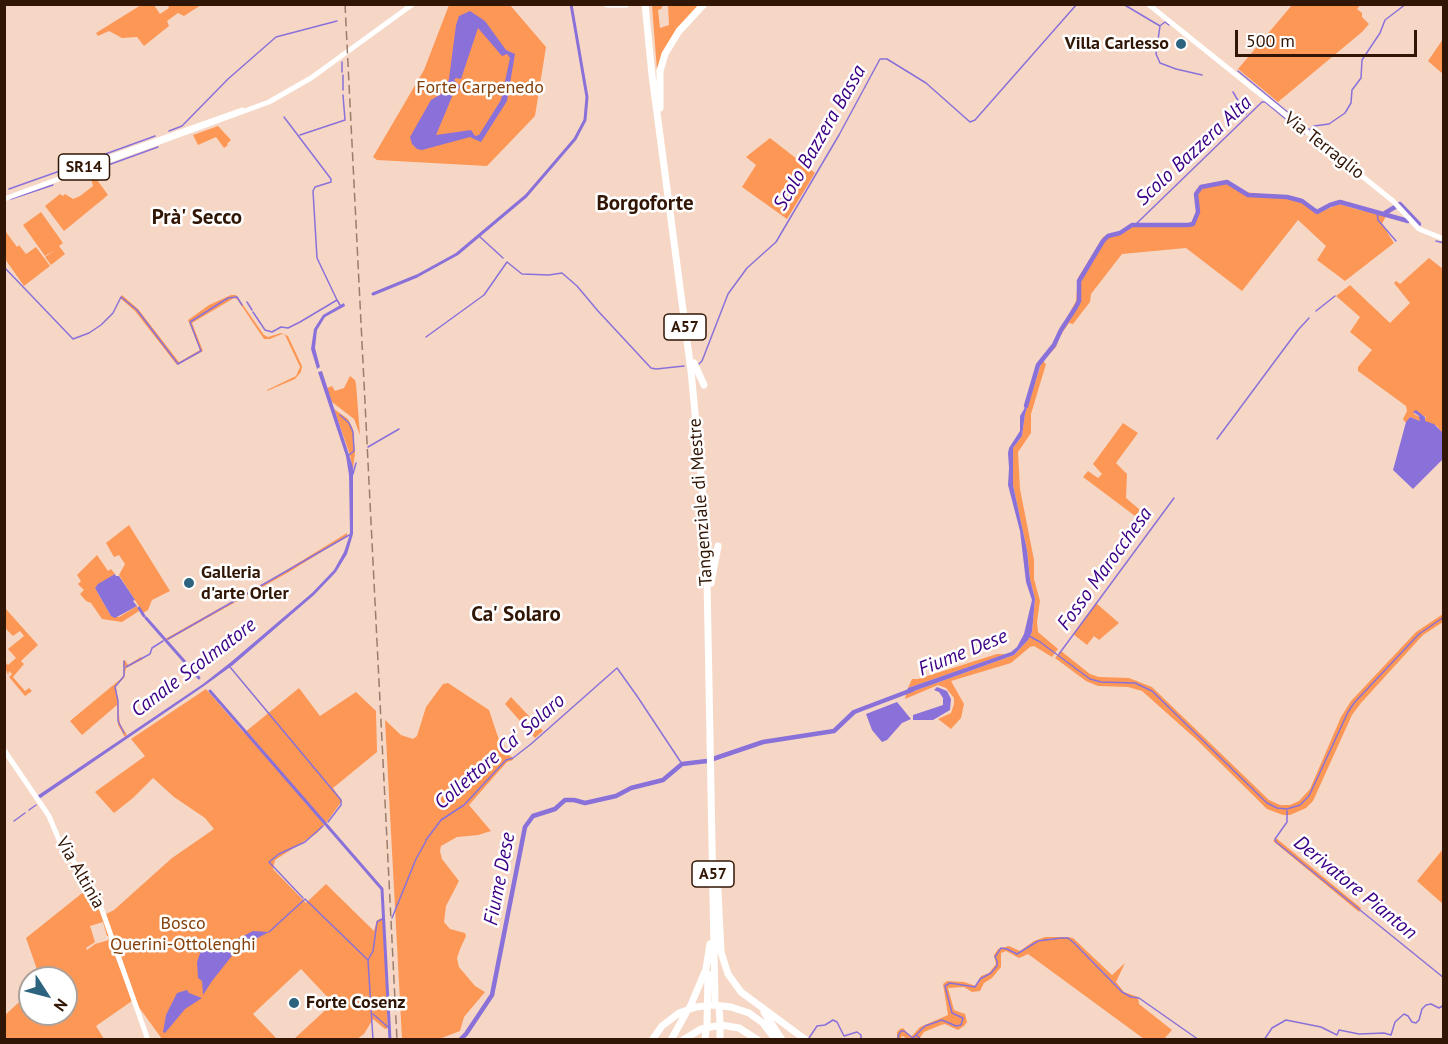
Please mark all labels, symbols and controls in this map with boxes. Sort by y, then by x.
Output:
scale bar [1238,18,1420,56]
text: 500 m [1246,29,1295,52]
place label: Villa Carlesso [1065,33,1169,55]
marker: Villa Carlesso [1174,37,1188,51]
water label: Scolo Bazzera Bassa [769,61,871,215]
park label: Forte Carpenedo [416,77,544,99]
water label: Scolo Bazzera Alta [1131,91,1257,211]
street label: Via Terraglio [1279,108,1369,184]
road number: SR14 [58,154,110,180]
district label: Borgoforte [596,191,694,217]
district label: Prà' Secco [152,205,242,231]
road number: A57 [664,314,706,340]
street label: Tangenziale di Mestre [684,417,718,587]
water label: Fosso Marocchesa [1052,503,1158,635]
place label: Galleria d'arte Orler [201,562,289,604]
marker: Galleria d'arte Orler [182,576,196,590]
district label: Ca' Solaro [471,602,561,628]
water label: Canale Scolmatore [127,613,261,723]
water label: Fiume Dese [915,624,1011,682]
water label: Collettore Ca' Solaro [430,689,570,815]
water label: Fiume Dese [479,831,521,927]
water label: Derivatore Pianton [1288,831,1422,945]
street label: Via Altinia [51,833,109,913]
road number: A57 [692,861,734,887]
park label: Bosco Querini-Ottolenghi [110,913,256,956]
north arrow [18,966,78,1026]
place label: Forte Cosenz [306,992,405,1014]
text: N [50,995,72,1016]
marker: Forte Cosenz [287,996,301,1010]

